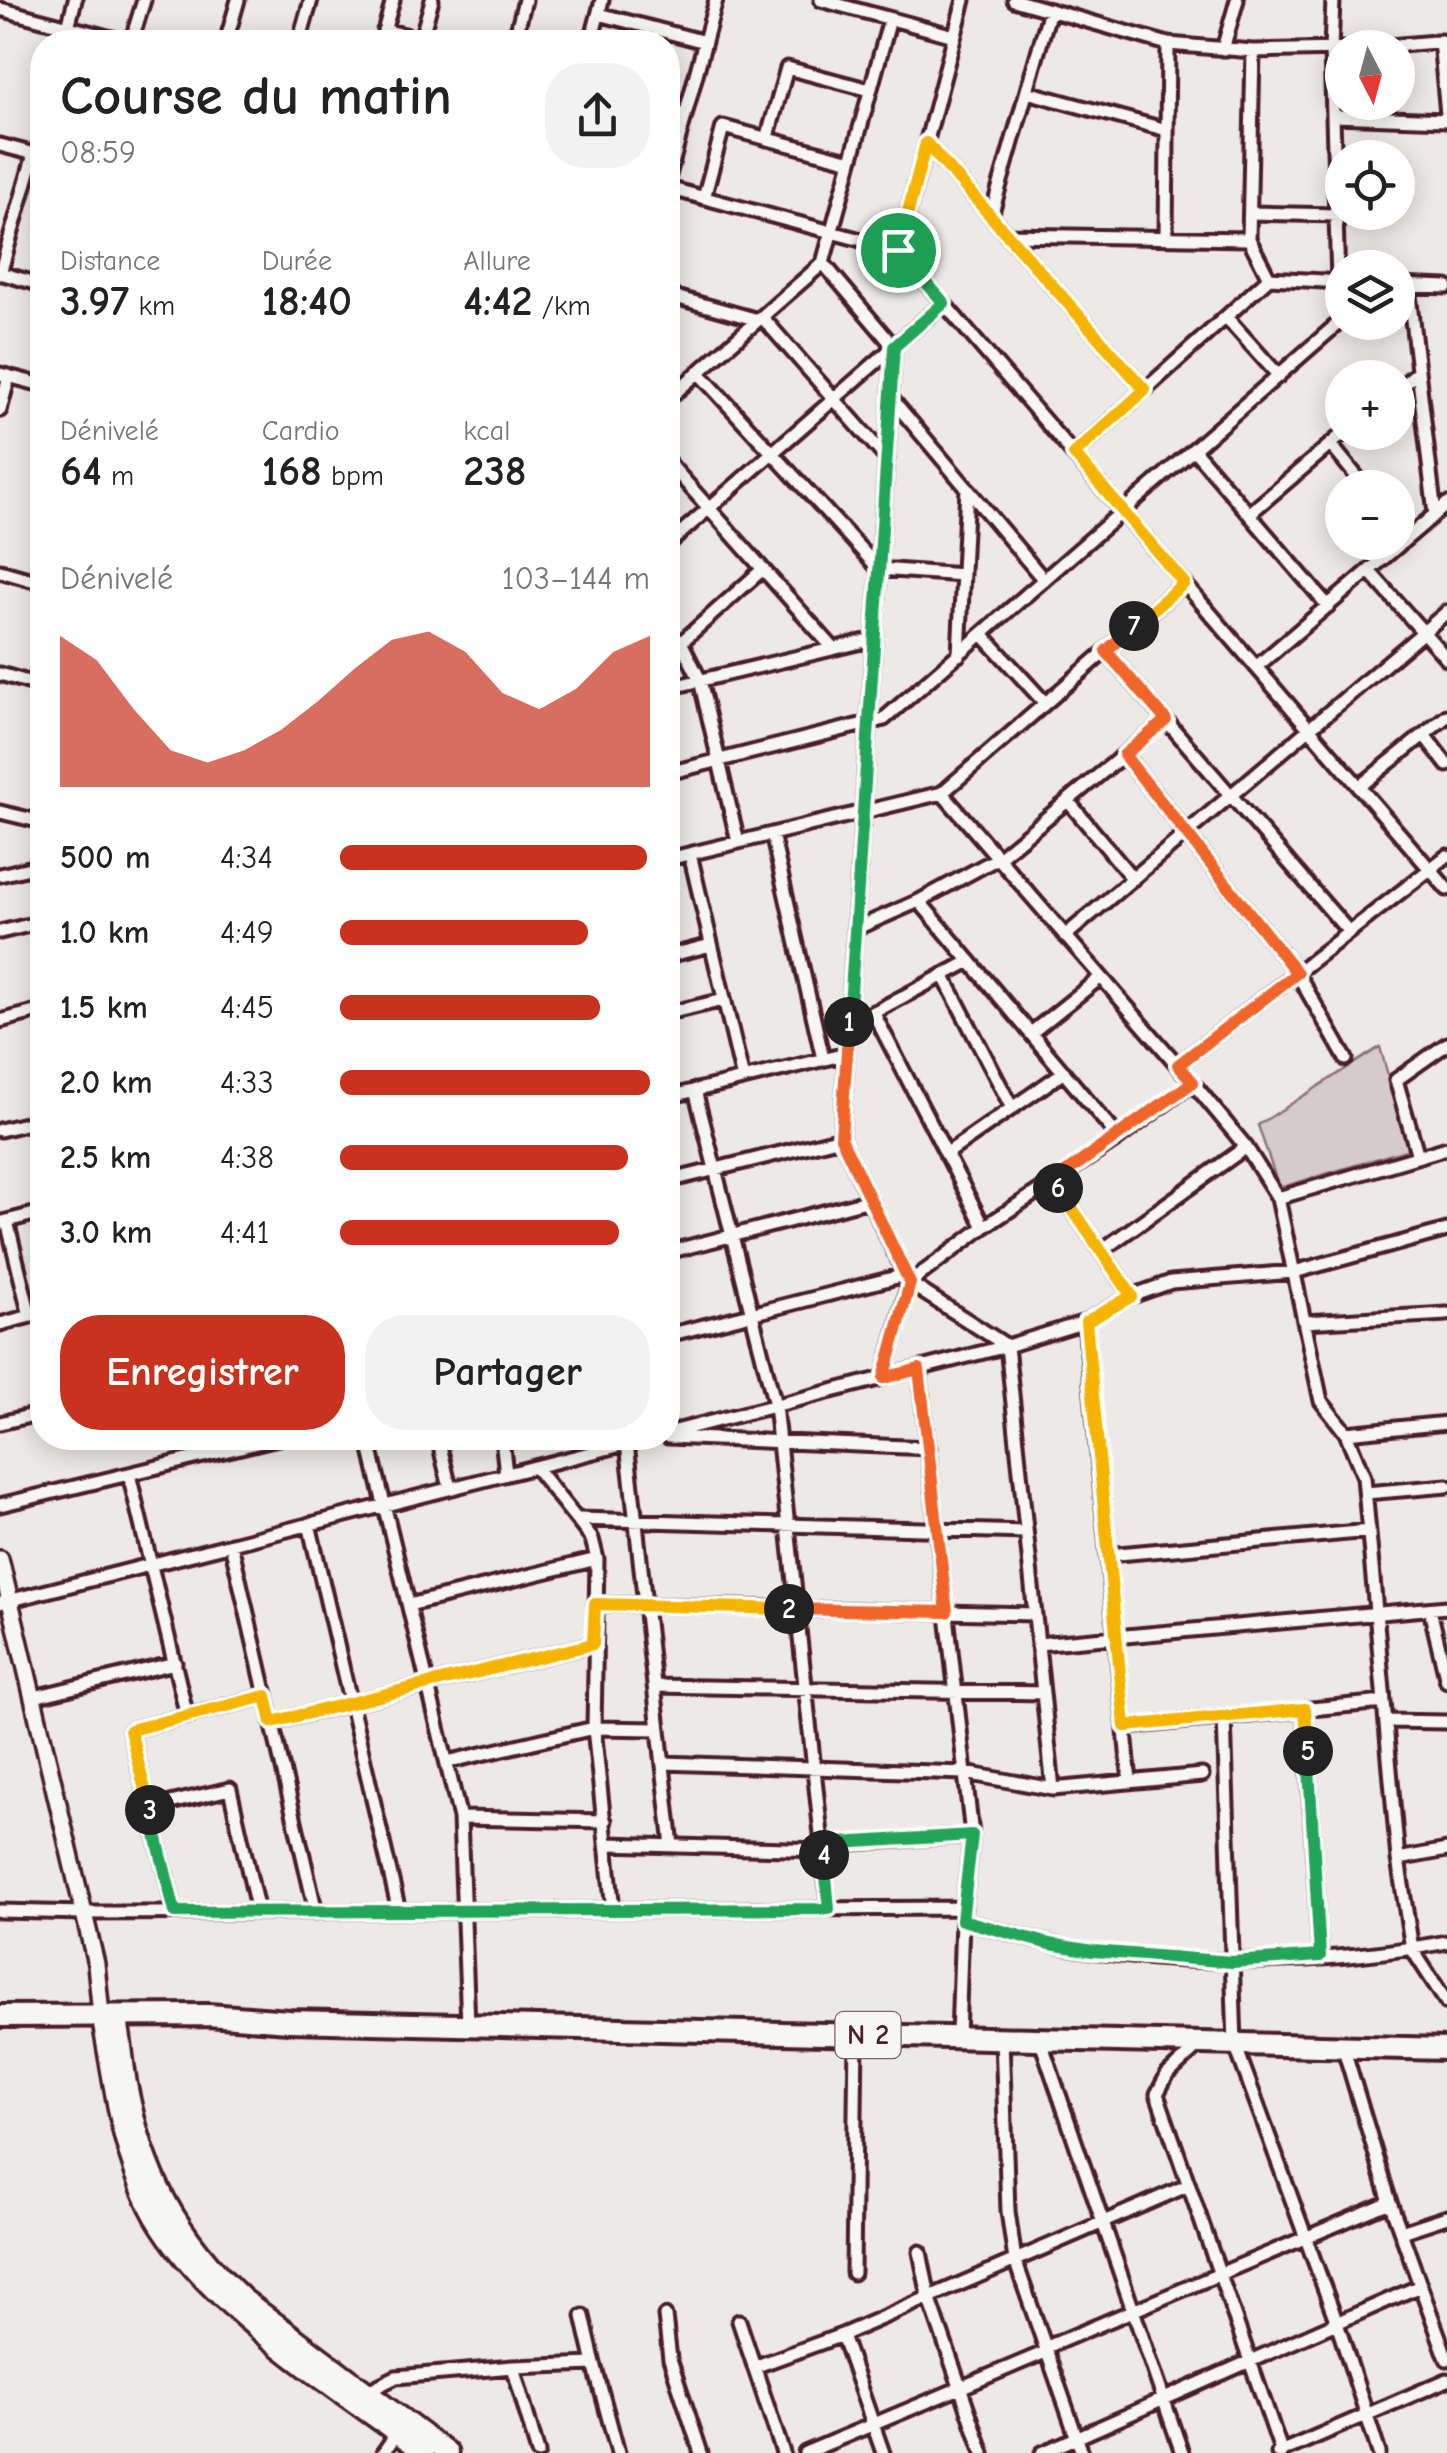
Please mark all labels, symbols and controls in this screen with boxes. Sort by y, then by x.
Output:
north arrow [1325,30,1415,120]
map controls [1325,30,1415,560]
button: share [545,63,650,168]
text: Course du matin [60,64,452,128]
text: 08:59 [60,134,136,171]
button: locate [1325,140,1415,230]
pin [856,208,941,293]
icon: arrive [871,223,926,278]
text: Distance [60,245,160,277]
text: Durée [262,245,332,277]
text: Allure [463,245,531,277]
button: layers [1325,250,1415,340]
text: 3.97 [60,277,129,326]
text: 18:40 [262,277,352,326]
text: 4:42 [463,277,532,326]
text: km [129,290,175,322]
text: /km [532,290,591,322]
button: + [1325,360,1415,450]
text: Dénivelé [60,415,159,447]
text: Cardio [262,415,340,447]
text: kcal [463,415,510,447]
text: 64 [60,447,102,496]
text: 168 [262,447,322,496]
text: 238 [463,447,526,496]
text: m [102,460,134,492]
text: bpm [322,460,384,492]
button: − [1325,470,1415,560]
text: Dénivelé [60,560,173,597]
text: 103–144 m [502,560,650,597]
pin: 7 [1109,601,1159,651]
text: 7 [1128,610,1140,642]
text: 500 m [60,839,150,876]
text: 4:34 [220,839,273,876]
text: 1.0 km [60,914,149,951]
text: 4:49 [220,914,274,951]
text: 1.5 km [60,989,148,1026]
text: 4:45 [220,989,274,1026]
pin: 1 [824,997,874,1047]
text: 1 [843,1006,855,1038]
text: 2.0 km [60,1064,152,1101]
text: 4:33 [220,1064,274,1101]
text: 2.5 km [60,1139,151,1176]
text: 4:38 [220,1139,274,1176]
pin: 6 [1033,1163,1083,1213]
text: 6 [1051,1172,1065,1204]
text: 3.0 km [60,1214,152,1251]
text: 4:41 [220,1214,269,1251]
button: Enregistrer [60,1315,345,1430]
button: Partager [365,1315,650,1430]
pin: 2 [764,1584,814,1634]
text: 2 [782,1593,796,1625]
pin: 5 [1283,1726,1333,1776]
text: 5 [1301,1735,1315,1767]
pin: 3 [125,1785,175,1835]
text: 3 [143,1794,157,1826]
pin: 4 [799,1830,849,1880]
text: 4 [817,1839,831,1871]
road number: N 2 [836,2012,900,2058]

